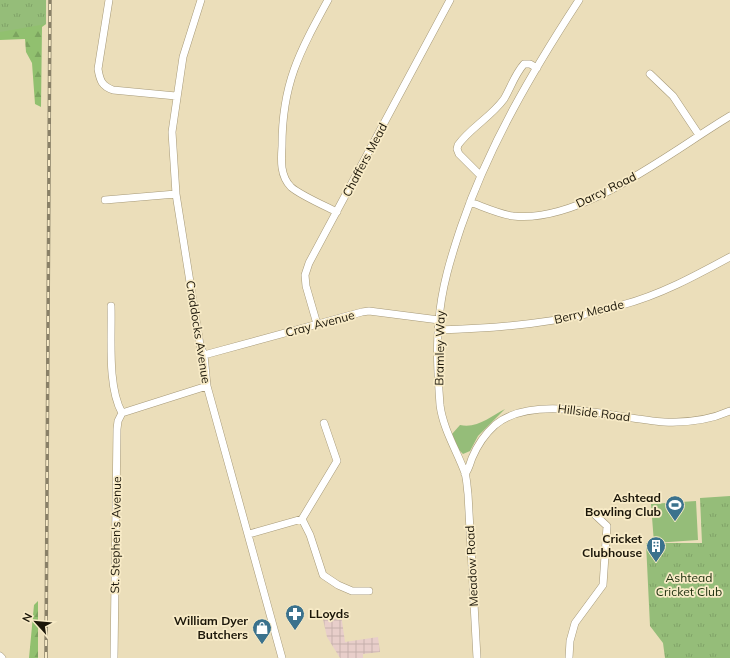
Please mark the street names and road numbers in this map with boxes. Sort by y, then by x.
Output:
street label: Chaffers Mead [339,120,390,199]
street label: Darcy Road [573,168,638,211]
street label: Craddocks Avenue [183,279,214,384]
street label: Berry Meade [553,296,625,327]
street label: Cray Avenue [284,307,356,340]
street label: Bramley Way [431,310,448,386]
street label: Hillside Road [557,401,631,424]
street label: St. Stephen's Avenue [107,476,124,594]
street label: Meadow Road [462,525,481,607]

